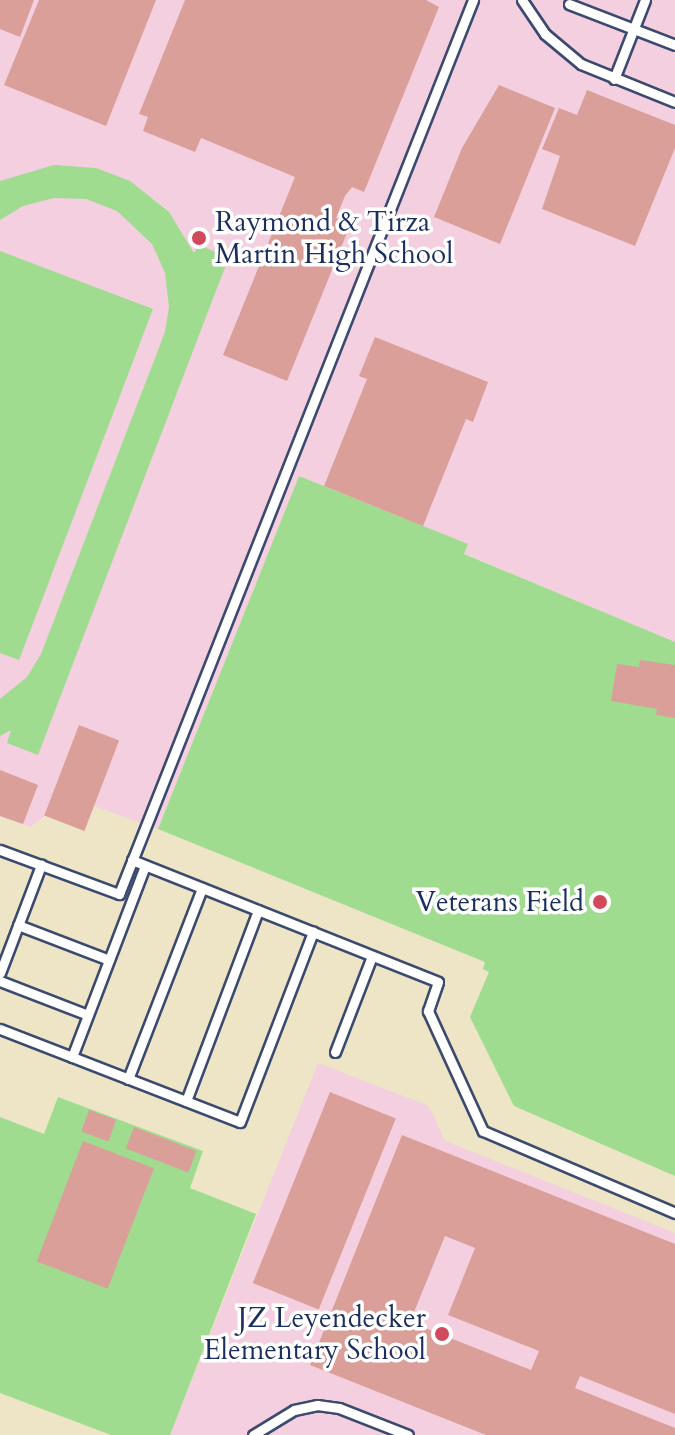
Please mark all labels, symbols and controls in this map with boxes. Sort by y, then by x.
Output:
place label: Raymond & Tirza Martin High School [215,205,453,271]
marker: Raymond & Tirza Martin High School [190,229,208,247]
place label: Veterans Field [415,885,584,919]
marker: Veterans Field [591,893,609,911]
place label: JZ Leyendecker Elementary School [204,1301,426,1367]
marker: JZ Leyendecker Elementary School [433,1325,451,1343]

